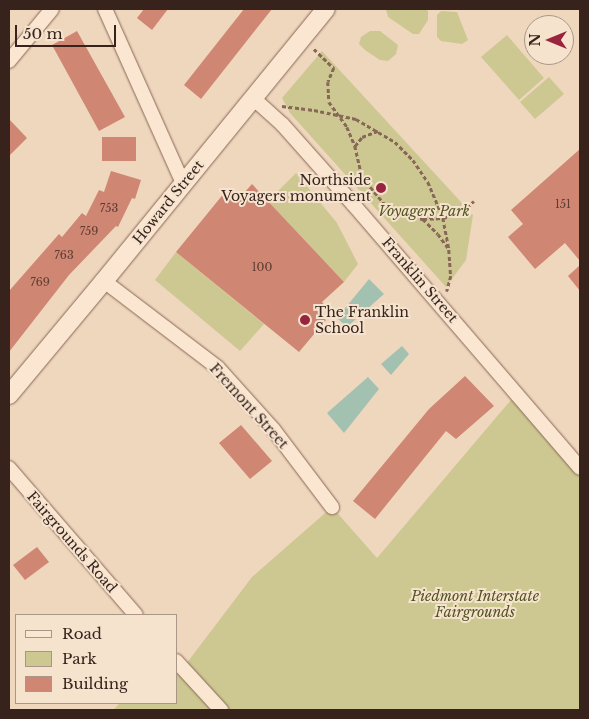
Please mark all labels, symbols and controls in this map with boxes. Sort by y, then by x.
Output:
scale bar [18,15,119,47]
north arrow [524,15,574,65]
text: 50 m [23,24,63,43]
text: N [526,33,544,47]
street label: Howard Street [129,157,207,247]
place label: Northside Voyagers monument [221,172,371,204]
marker: Northside Voyagers monument [375,182,387,194]
house number: 151 [555,197,571,211]
house number: 753 [100,201,118,215]
park label: Voyagers Park [378,203,470,219]
house number: 759 [80,224,98,238]
street label: Franklin Street [379,234,461,326]
house number: 763 [54,248,74,262]
house number: 100 [252,260,272,274]
house number: 769 [30,275,50,289]
place label: The Franklin School [315,304,409,336]
marker: The Franklin School [299,314,311,326]
street label: Fremont Street [206,360,292,452]
street label: Fairgrounds Road [24,488,120,596]
park label: Piedmont Interstate Fairgrounds [411,588,539,620]
legend [15,614,178,704]
text: Road [62,624,102,643]
text: Park [62,649,97,668]
text: Building [62,674,128,693]

